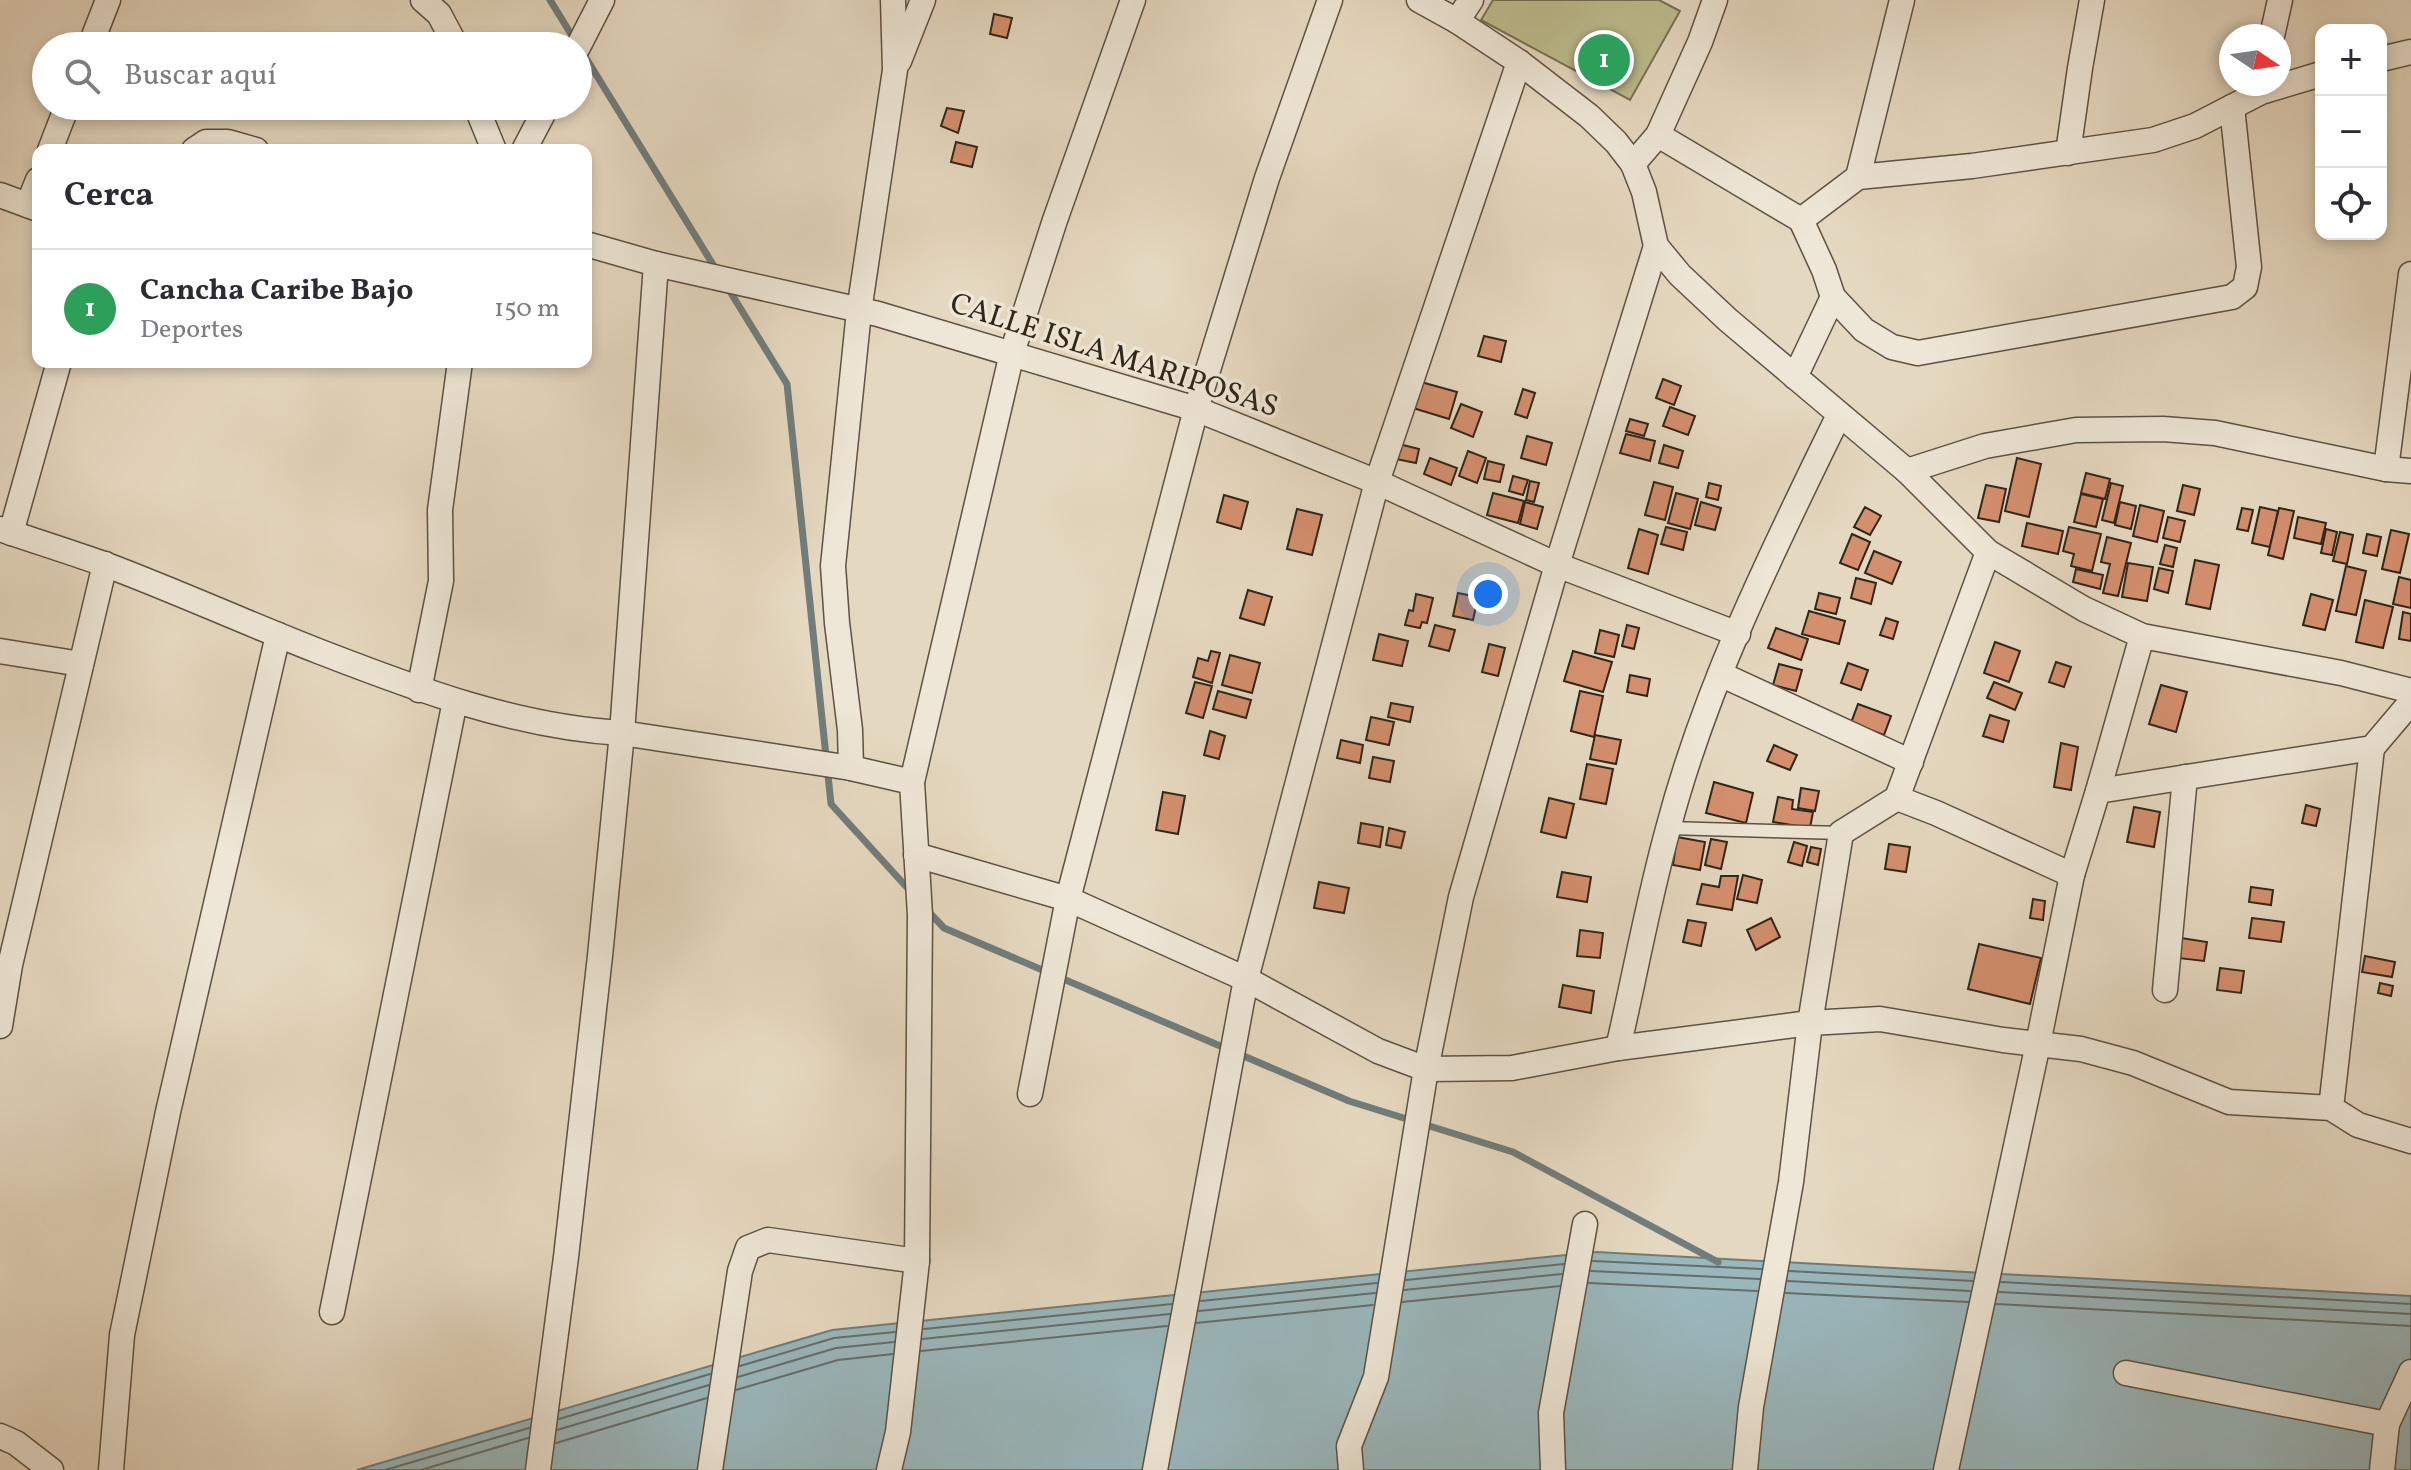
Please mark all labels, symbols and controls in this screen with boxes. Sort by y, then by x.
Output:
north arrow [2219,24,2291,96]
map controls [2315,24,2387,240]
button: + [2315,24,2387,96]
pin: 1 [1578,30,1630,90]
search box [32,32,592,120]
icon: search [60,54,104,98]
text: Buscar aquí [124,55,277,97]
button: − [2315,96,2387,168]
button: locate [2315,168,2387,240]
text: Cerca [64,173,154,220]
text: Cancha Caribe Bajo [140,270,413,312]
street label: CALLE ISLA MARIPOSAS [945,283,1283,429]
text: 1 [85,291,95,327]
text: 150 m [494,291,560,327]
text: Deportes [140,312,243,348]
your location [1468,574,1508,614]

